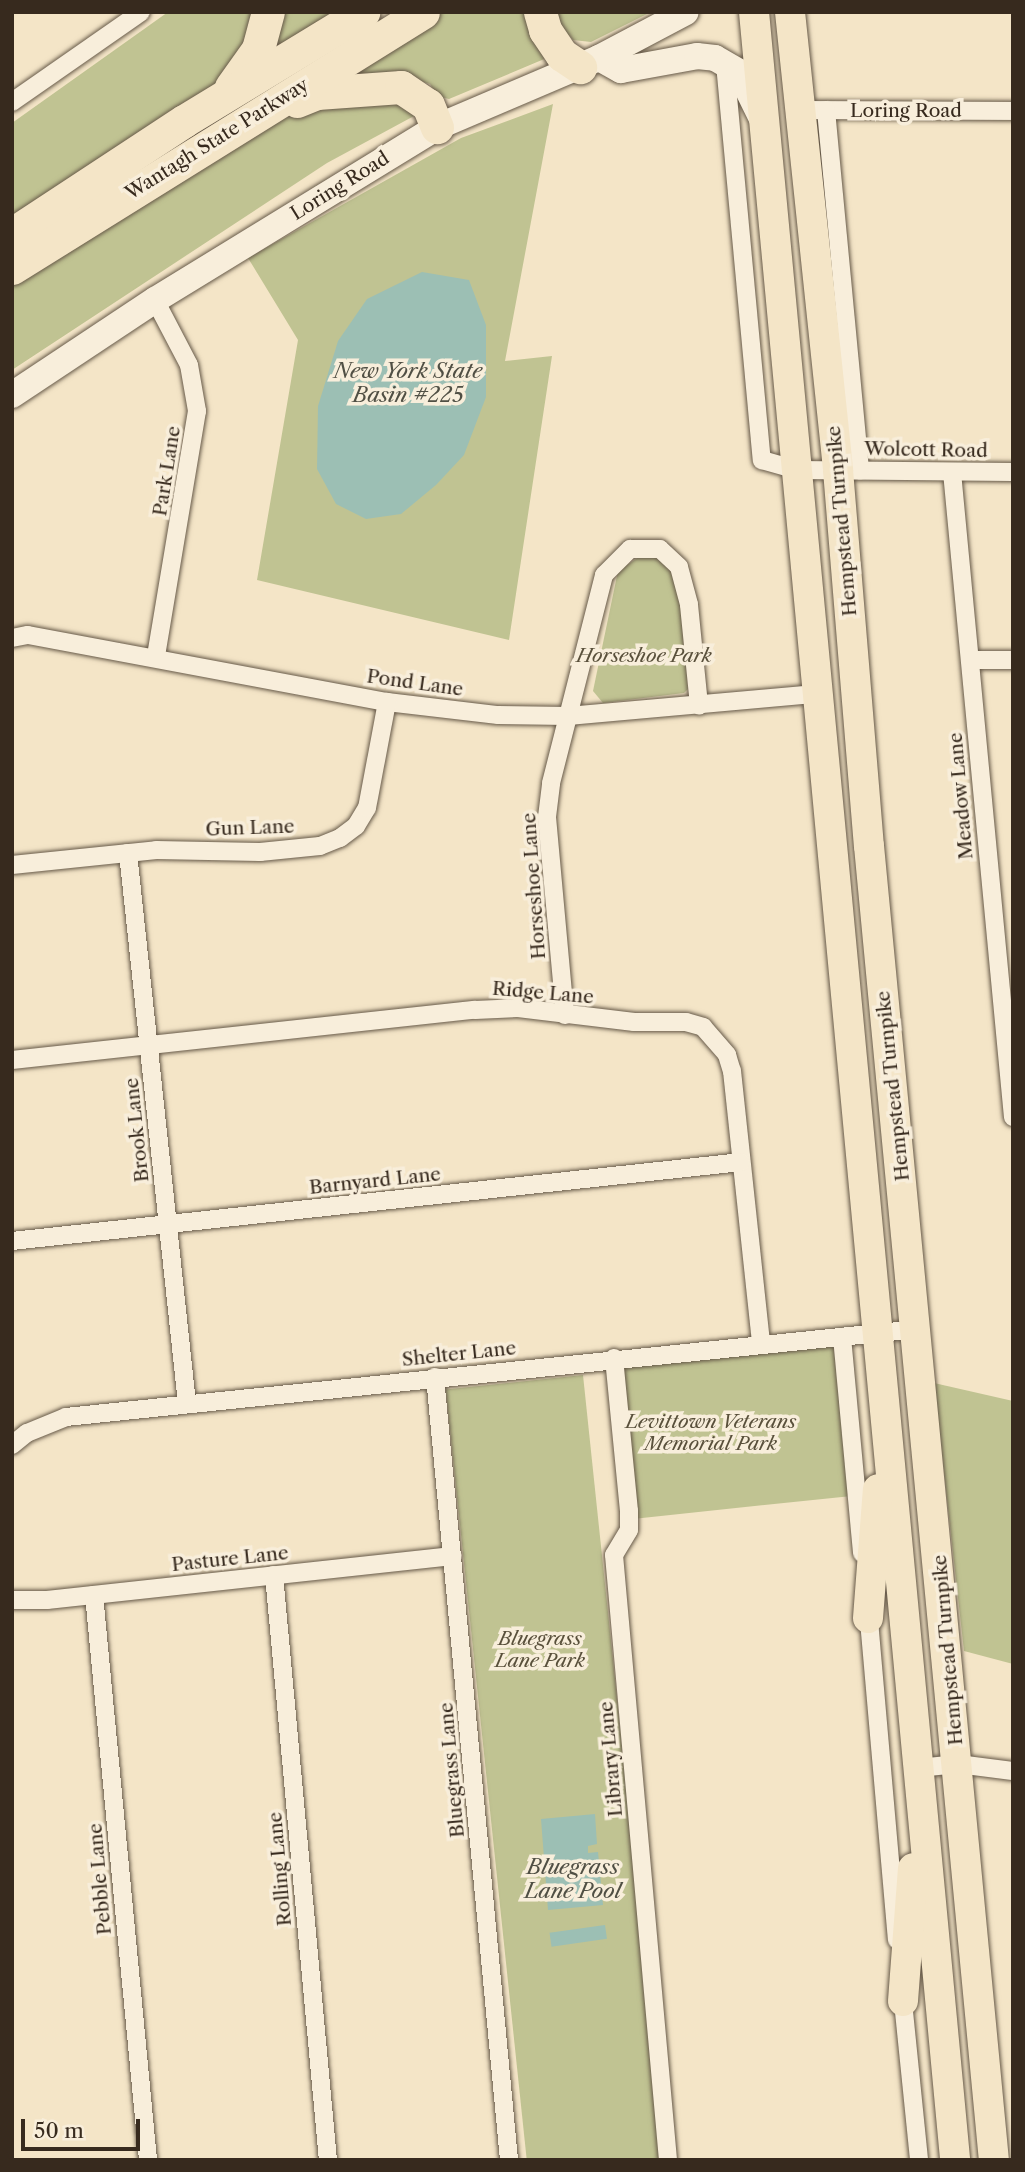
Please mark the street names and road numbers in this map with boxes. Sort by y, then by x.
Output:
street label: Wantagh State Parkway [121,73,313,205]
street label: Loring Road [850,100,962,122]
street label: Loring Road [287,147,393,225]
street label: Park Lane [149,424,185,518]
street label: Hempstead Turnpike [822,425,862,617]
street label: Wolcott Road [864,438,988,462]
street label: Pond Lane [365,665,465,701]
street label: Meadow Lane [944,731,978,861]
street label: Horseshoe Lane [518,812,550,960]
street label: Gun Lane [205,815,295,841]
street label: Ridge Lane [491,977,595,1009]
street label: Hempstead Turnpike [872,990,914,1182]
street label: Brook Lane [120,1076,154,1184]
street label: Barnyard Lane [308,1163,442,1199]
street label: Shelter Lane [401,1337,517,1371]
street label: Pasture Lane [170,1542,290,1576]
street label: Hempstead Turnpike [928,1554,968,1746]
street label: Library Lane [595,1700,627,1818]
street label: Bluegrass Lane [435,1701,469,1839]
street label: Rolling Lane [264,1811,296,1927]
street label: Pebble Lane [84,1822,116,1936]

